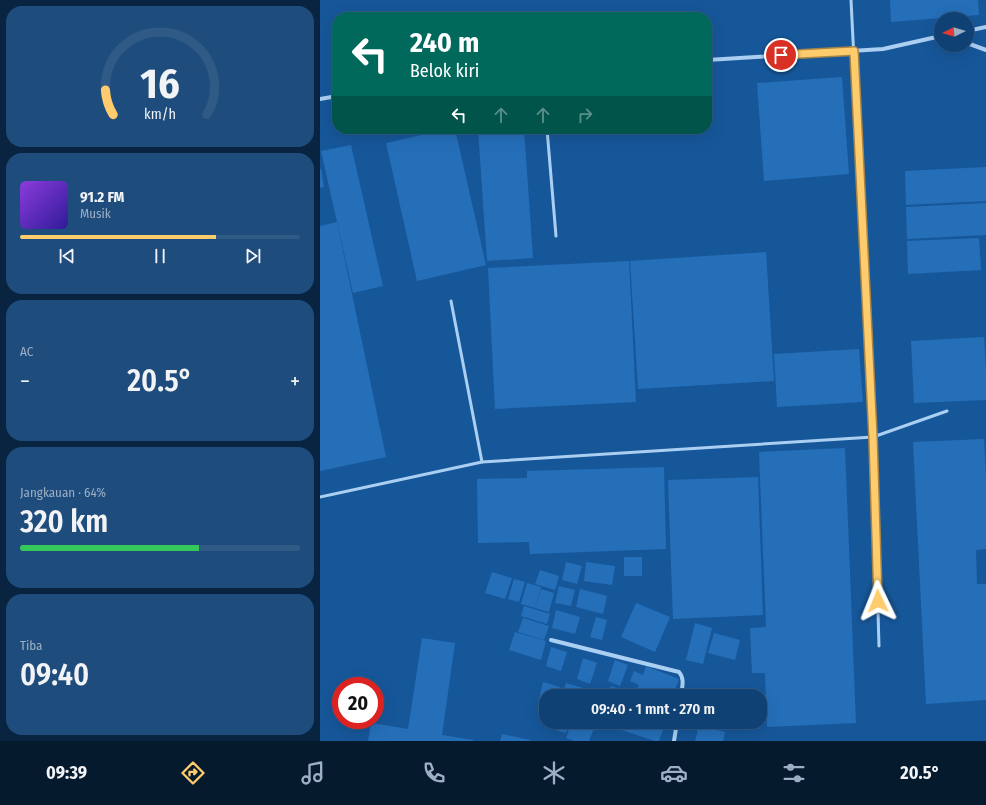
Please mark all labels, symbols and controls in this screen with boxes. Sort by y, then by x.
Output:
north arrow [934,12,974,52]
map controls [934,12,974,52]
text: 240 m [410,26,479,59]
icon: left [344,28,396,80]
pin [764,38,798,72]
icon: arrive [770,44,792,66]
text: 16 [140,58,180,108]
text: Belok kiri [410,60,479,82]
icon: left [448,104,470,126]
icon: ahead [490,104,512,126]
icon: ahead [532,104,554,126]
icon: right [574,104,596,126]
text: km/h [144,105,176,122]
text: 91.2 FM [80,188,124,206]
text: Musik [80,206,111,221]
icon: previous [56,245,78,267]
icon: pause [149,245,171,267]
icon: next [242,245,264,267]
text: AC [20,344,33,359]
text: 20.5° [127,363,193,399]
text: − [20,368,30,395]
text: + [290,368,300,395]
text: Jangkauan · 64% [20,485,106,500]
text: 320 km [20,504,108,540]
position arrow [857,580,899,622]
text: Tiba [20,638,42,653]
text: 09:40 [20,657,89,693]
speed limit sign: 20 [332,677,384,729]
text: 09:40 · 1 mnt · 270 m [591,700,715,718]
icon: directions [179,759,207,787]
icon: music [299,759,327,787]
icon: phone [420,759,448,787]
icon: climate [540,759,568,787]
icon: car [660,759,688,787]
icon: filters [780,759,808,787]
text: 09:39 [46,762,87,784]
text: 20.5° [900,762,940,784]

